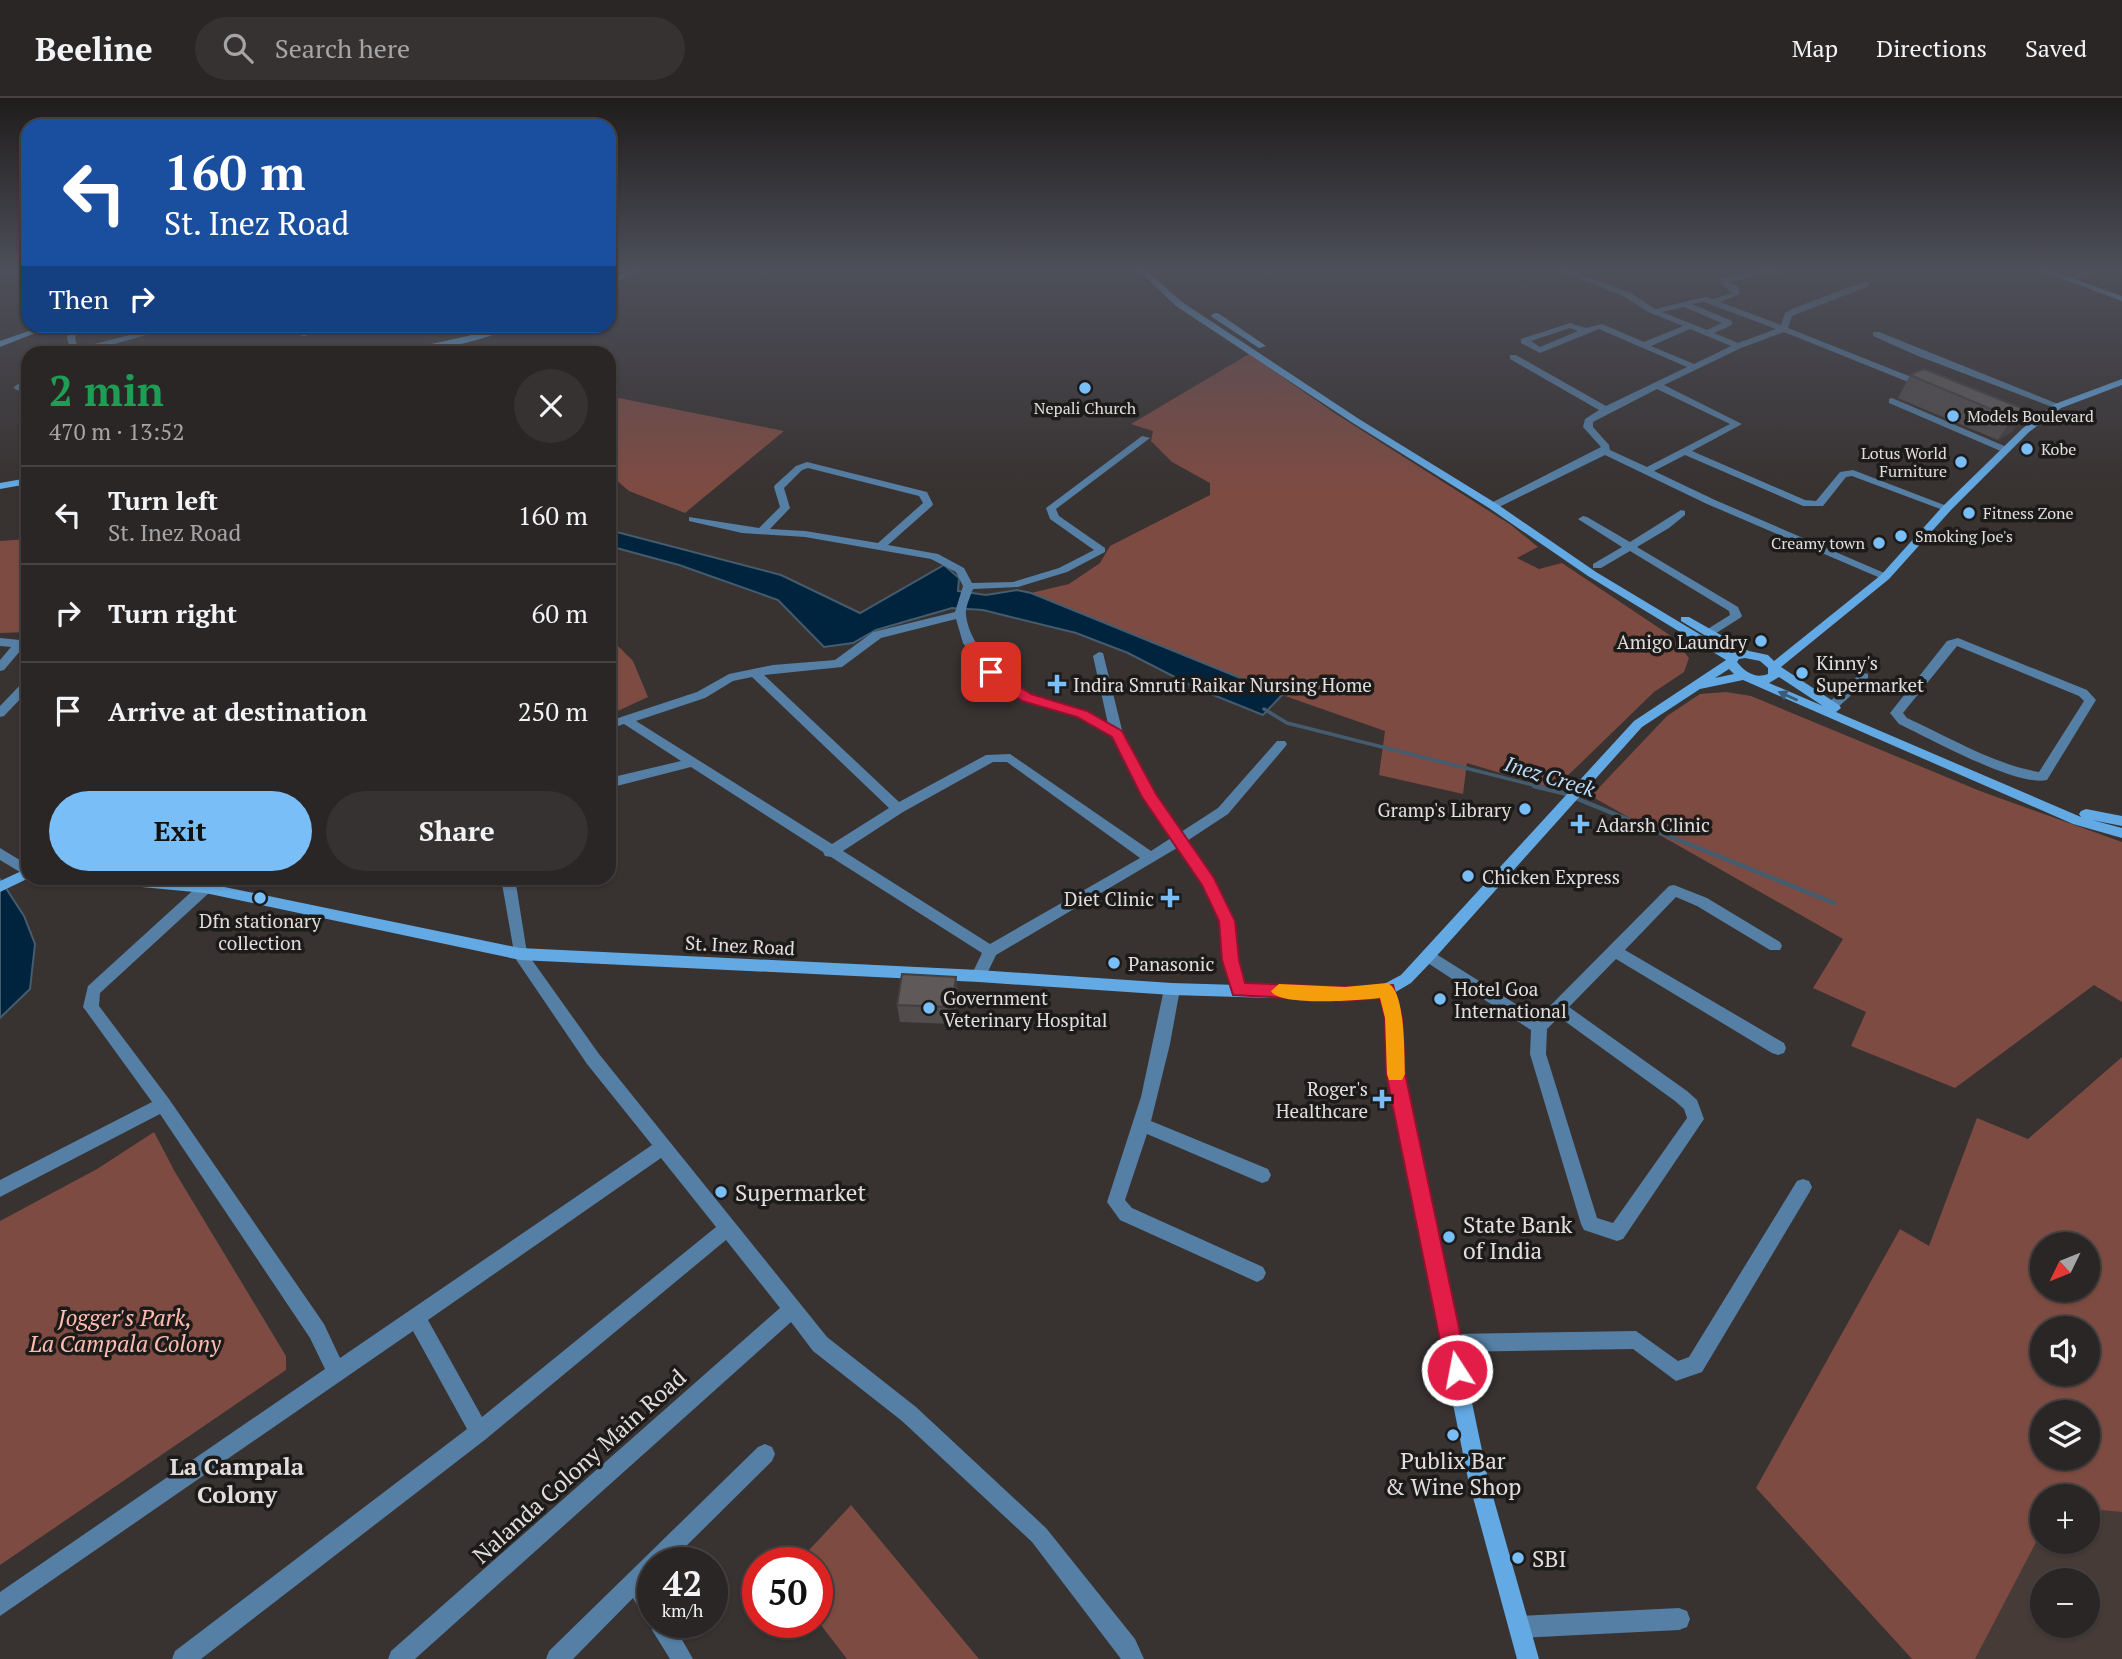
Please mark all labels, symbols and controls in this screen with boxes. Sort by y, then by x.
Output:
search box [195,17,685,80]
text: Beeline [35,27,153,70]
icon: search [219,29,257,67]
text: Search here [275,31,410,65]
text: Map [1792,32,1838,64]
text: Directions [1876,32,1987,64]
text: Saved [2025,32,2087,64]
text: 160 m [164,139,306,204]
icon: left [49,147,140,238]
text: St. Inez Road [164,202,349,244]
icon: right [123,280,161,318]
text: Then [49,282,109,316]
text: 2 min [49,362,164,418]
button: close [514,369,588,443]
marker: Nepali Church [1077,380,1093,396]
place label: Nepali Church [1034,397,1137,419]
place label: Models Boulevard [1967,405,2094,427]
marker: Models Boulevard [1945,408,1961,424]
text: 470 m · 13:52 [49,416,184,447]
place label: Kobe [2041,438,2076,460]
marker: Kobe [2019,441,2035,457]
place label: Lotus World Furniture [1861,442,1947,482]
marker: Lotus World Furniture [1953,454,1969,470]
text: Turn left [108,483,218,517]
icon: left [49,496,87,534]
text: 160 m [518,498,588,532]
place label: Fitness Zone [1983,502,2074,524]
marker: Fitness Zone [1961,505,1977,521]
text: St. Inez Road [108,517,241,548]
place label: Smoking Joe's [1915,525,2013,547]
marker: Smoking Joe's [1893,528,1909,544]
place label: Creamy town [1771,532,1865,554]
marker: Creamy town [1871,535,1887,551]
icon: right [49,594,87,632]
text: Turn right [108,596,237,630]
text: 60 m [532,596,588,630]
place label: Amigo Laundry [1617,629,1747,654]
marker: Amigo Laundry [1753,633,1769,649]
pin [961,642,1021,702]
place label: Kinny's Supermarket [1816,650,1924,697]
icon: arrive [972,653,1010,691]
marker: Kinny's Supermarket [1794,665,1810,681]
place label: Indira Smruti Raikar Nursing Home [1073,672,1372,697]
marker: Indira Smruti Raikar Nursing Home [1047,674,1067,694]
one-way arrow [1777,690,1798,701]
icon: arrive [49,692,87,730]
text: Arrive at destination [108,694,367,728]
text: 250 m [518,694,588,728]
water label: Inez Creek [1500,749,1600,803]
button: Exit [49,791,312,871]
button: Share [326,791,588,871]
place label: Gramp's Library [1378,797,1511,822]
marker: Gramp's Library [1517,801,1533,817]
place label: Adarsh Clinic [1596,812,1710,837]
marker: Adarsh Clinic [1570,814,1590,834]
place label: Chicken Express [1482,864,1620,889]
marker: Chicken Express [1460,868,1476,884]
place label: Diet Clinic [1064,886,1154,911]
marker: Diet Clinic [1160,888,1180,908]
marker: Dfn stationary collection [252,890,268,906]
place label: Dfn stationary collection [199,908,321,955]
street label: St. Inez Road [684,930,796,960]
place label: Panasonic [1128,951,1215,976]
marker: Panasonic [1106,955,1122,971]
place label: Hotel Goa International [1454,976,1567,1023]
place label: Government Veterinary Hospital [943,985,1108,1032]
marker: Hotel Goa International [1432,991,1448,1007]
marker: Government Veterinary Hospital [921,1000,937,1016]
place label: Roger's Healthcare [1276,1076,1368,1123]
marker: Roger's Healthcare [1374,1091,1390,1107]
place label: Supermarket [735,1177,866,1208]
marker: Supermarket [713,1184,729,1200]
place label: State Bank of India [1463,1209,1573,1266]
marker: State Bank of India [1441,1229,1457,1245]
north arrow [2030,1232,2100,1302]
map controls [2030,1232,2100,1638]
park label: Jogger's Park, La Campala Colony [28,1302,221,1359]
button: sound [2030,1316,2100,1386]
position arrow [1420,1333,1494,1407]
street label: Nalanda Colony Main Road [466,1362,693,1570]
button: layers [2030,1400,2100,1470]
marker: Publix Bar & Wine Shop [1445,1427,1461,1443]
place label: Publix Bar & Wine Shop [1385,1445,1521,1502]
district label: La Campala Colony [170,1450,305,1510]
button: + [2030,1484,2100,1554]
place label: SBI [1532,1543,1567,1574]
speed limit sign: 50 [742,1547,833,1638]
marker: SBI [1510,1550,1526,1566]
text: 42 [663,1560,702,1606]
button: − [2030,1568,2100,1638]
text: km/h [662,1598,703,1622]

